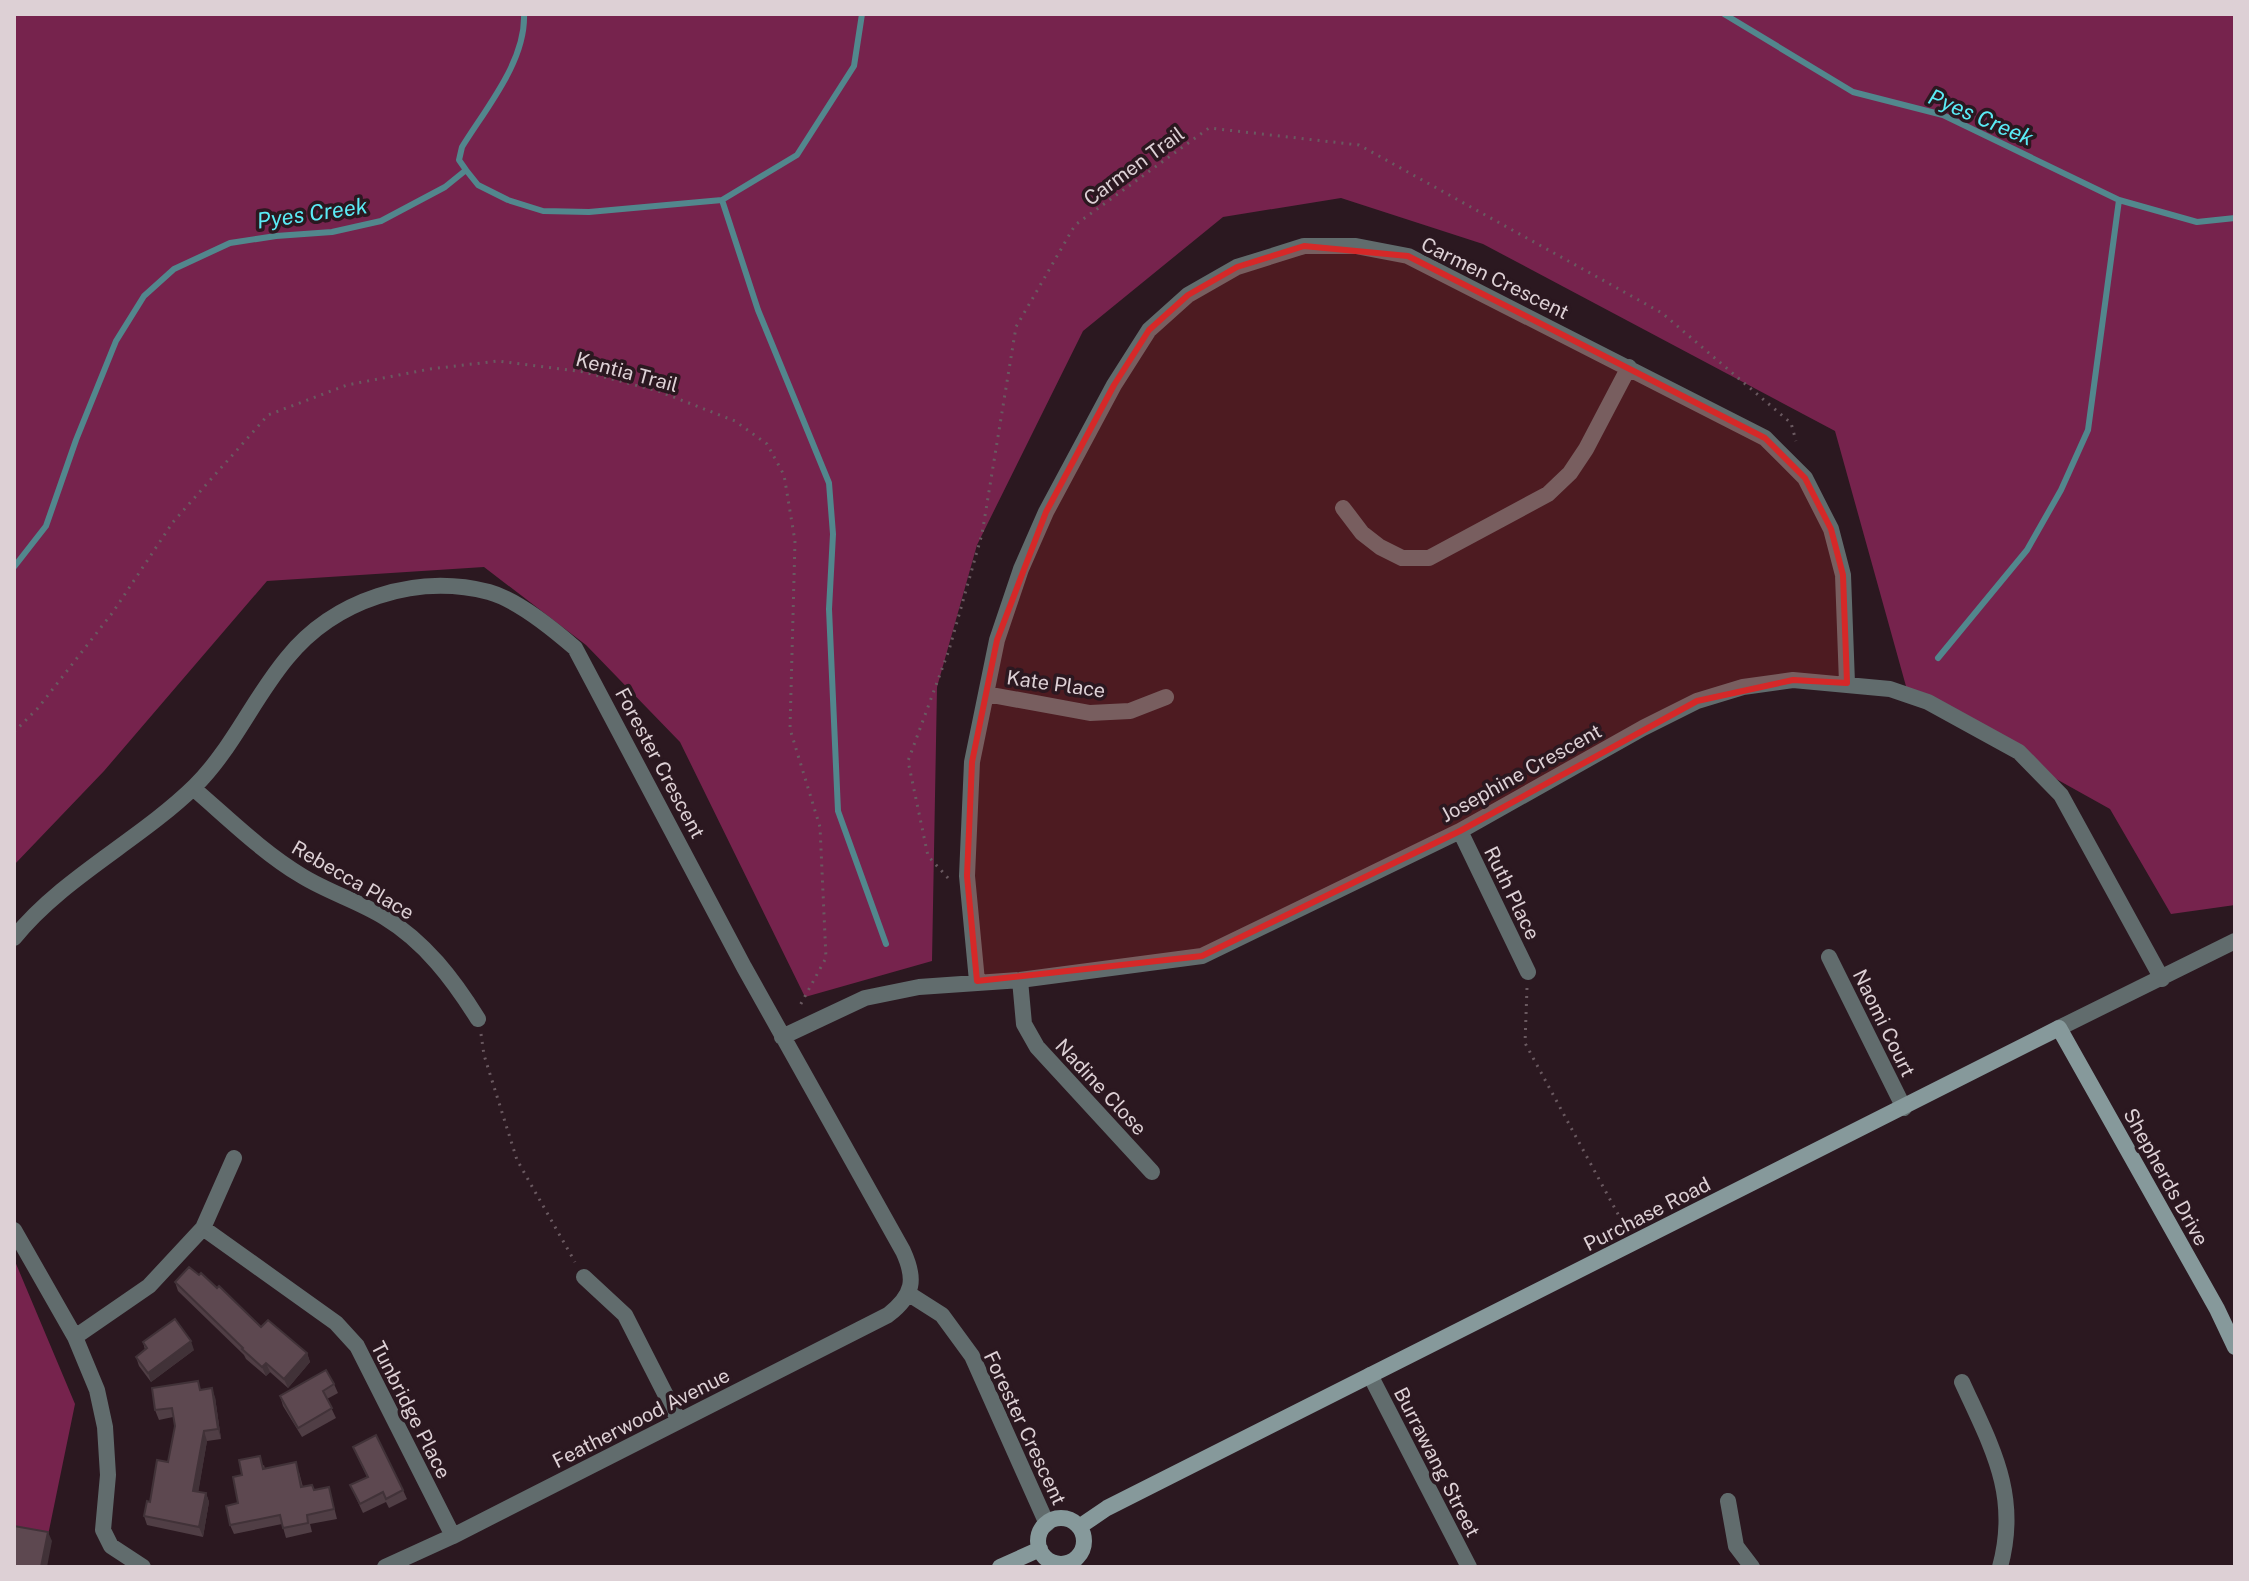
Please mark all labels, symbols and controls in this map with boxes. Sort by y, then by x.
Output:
water label: Pyes Creek [1925,83,2037,151]
street label: Carmen Trail [1079,121,1189,211]
water label: Pyes Creek [255,192,369,234]
street label: Carmen Crescent [1417,232,1573,324]
street label: Kentia Trail [573,347,681,397]
street label: Kate Place [1005,665,1107,703]
street label: Forester Crescent [610,684,710,842]
street label: Josephine Crescent [1436,719,1606,827]
street label: Rebecca Place [288,835,418,925]
street label: Ruth Place [1479,842,1545,944]
street label: Naomi Court [1848,965,1920,1081]
street label: Nadine Close [1050,1034,1152,1140]
street label: Shepherds Drive [2118,1104,2214,1250]
street label: Purchase Road [1580,1172,1714,1256]
street label: Tunbridge Place [366,1337,456,1483]
street label: Forester Crescent [979,1347,1071,1509]
street label: Featherwood Avenue [548,1363,734,1473]
street label: Burrawang Street [1389,1383,1485,1541]

